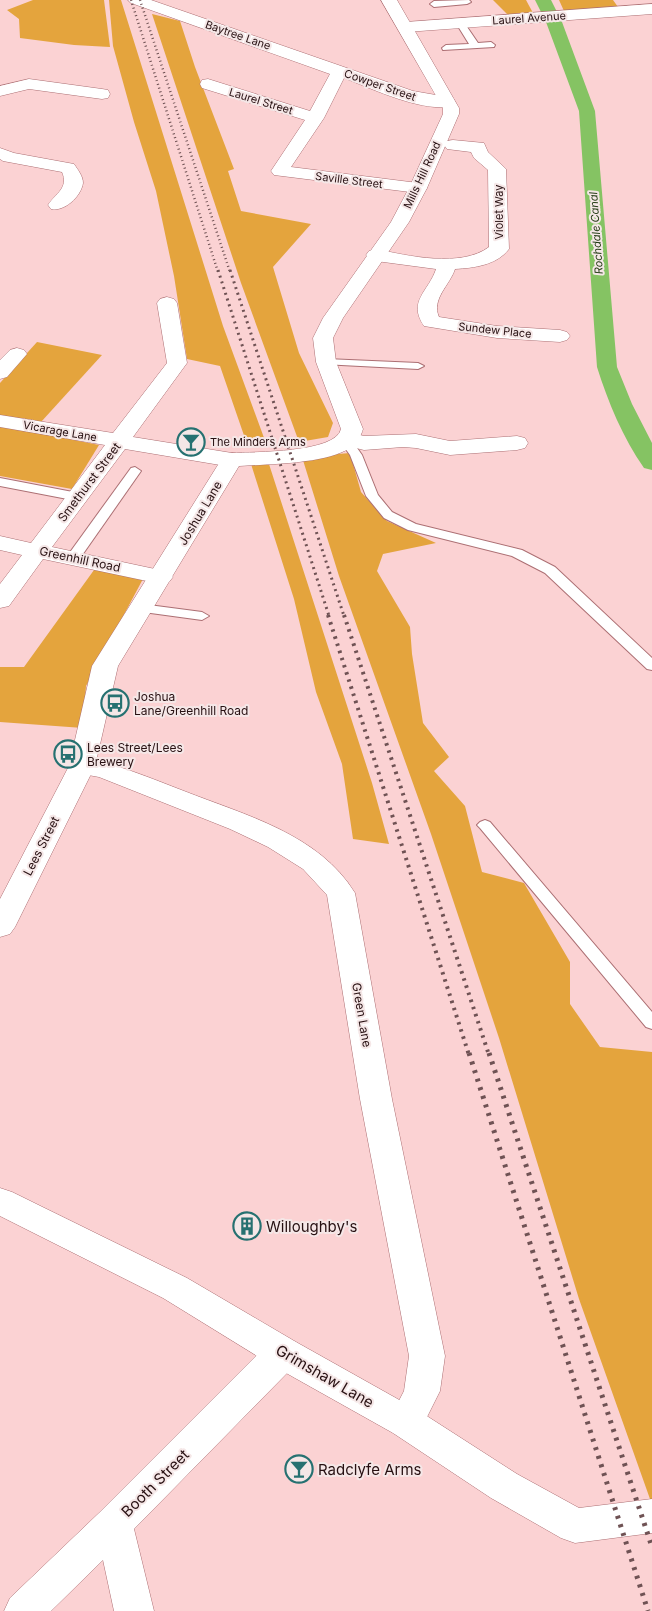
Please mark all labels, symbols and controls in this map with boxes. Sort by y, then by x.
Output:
street label: Laurel Avenue [492,8,566,28]
street label: Baytree Lane [203,17,273,53]
street label: Cowper Street [342,66,418,104]
street label: Laurel Street [227,85,295,117]
street label: Mills Hill Road [400,139,444,211]
street label: Saville Street [315,169,384,191]
street label: Violet Way [492,184,506,240]
water label: Rochdale Canal [586,191,606,275]
street label: Sundew Place [458,319,532,341]
street label: Vicarage Lane [22,418,98,444]
bar icon: The Minders Arms [176,427,206,457]
place label: The Minders Arms [210,435,306,449]
street label: Smethurst Street [54,439,124,525]
street label: Joshua Lane [175,478,225,548]
street label: Greenhill Road [38,543,122,575]
bus stop icon: Joshua Lane/Greenhill Road [100,688,130,718]
place label: Joshua Lane/Greenhill Road [134,689,248,718]
bus stop icon: Lees Street/Lees Brewery [53,739,83,769]
place label: Lees Street/Lees Brewery [87,740,183,769]
street label: Lees Street [20,814,62,878]
street label: Green Lane [349,982,375,1048]
building icon: Willoughby's [232,1211,262,1241]
place label: Willoughby's [266,1217,357,1236]
street label: Grimshaw Lane [273,1340,377,1412]
street label: Booth Street [117,1445,193,1521]
bar icon: Radclyfe Arms [284,1454,314,1484]
place label: Radclyfe Arms [318,1460,422,1479]

